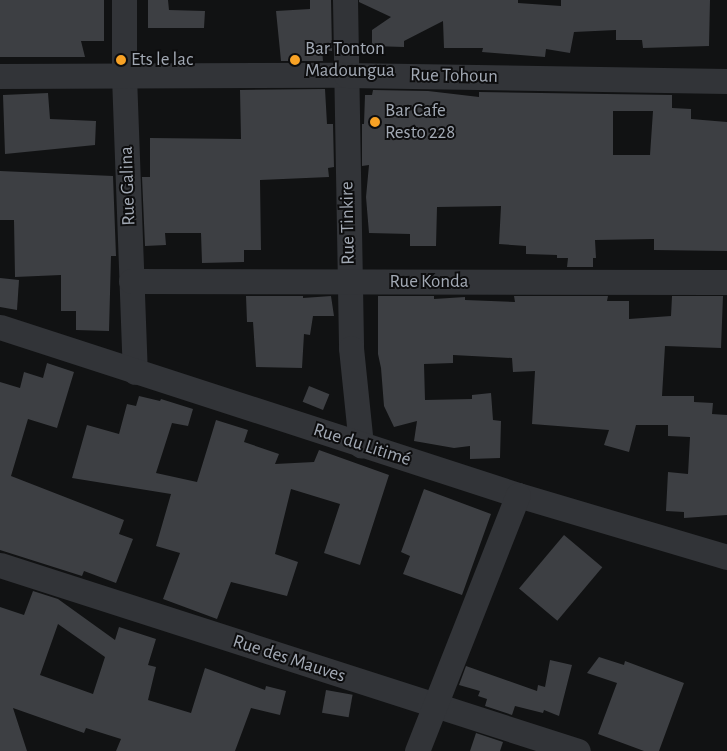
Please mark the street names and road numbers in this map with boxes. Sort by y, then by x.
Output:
street label: Rue Tohoun [410,64,498,88]
street label: Rue Galina [115,146,141,226]
street label: Rue Tinkire [336,181,360,265]
street label: Rue Konda [389,271,469,293]
street label: Rue du Litimé [310,418,414,472]
street label: Rue des Mauves [230,630,348,688]

